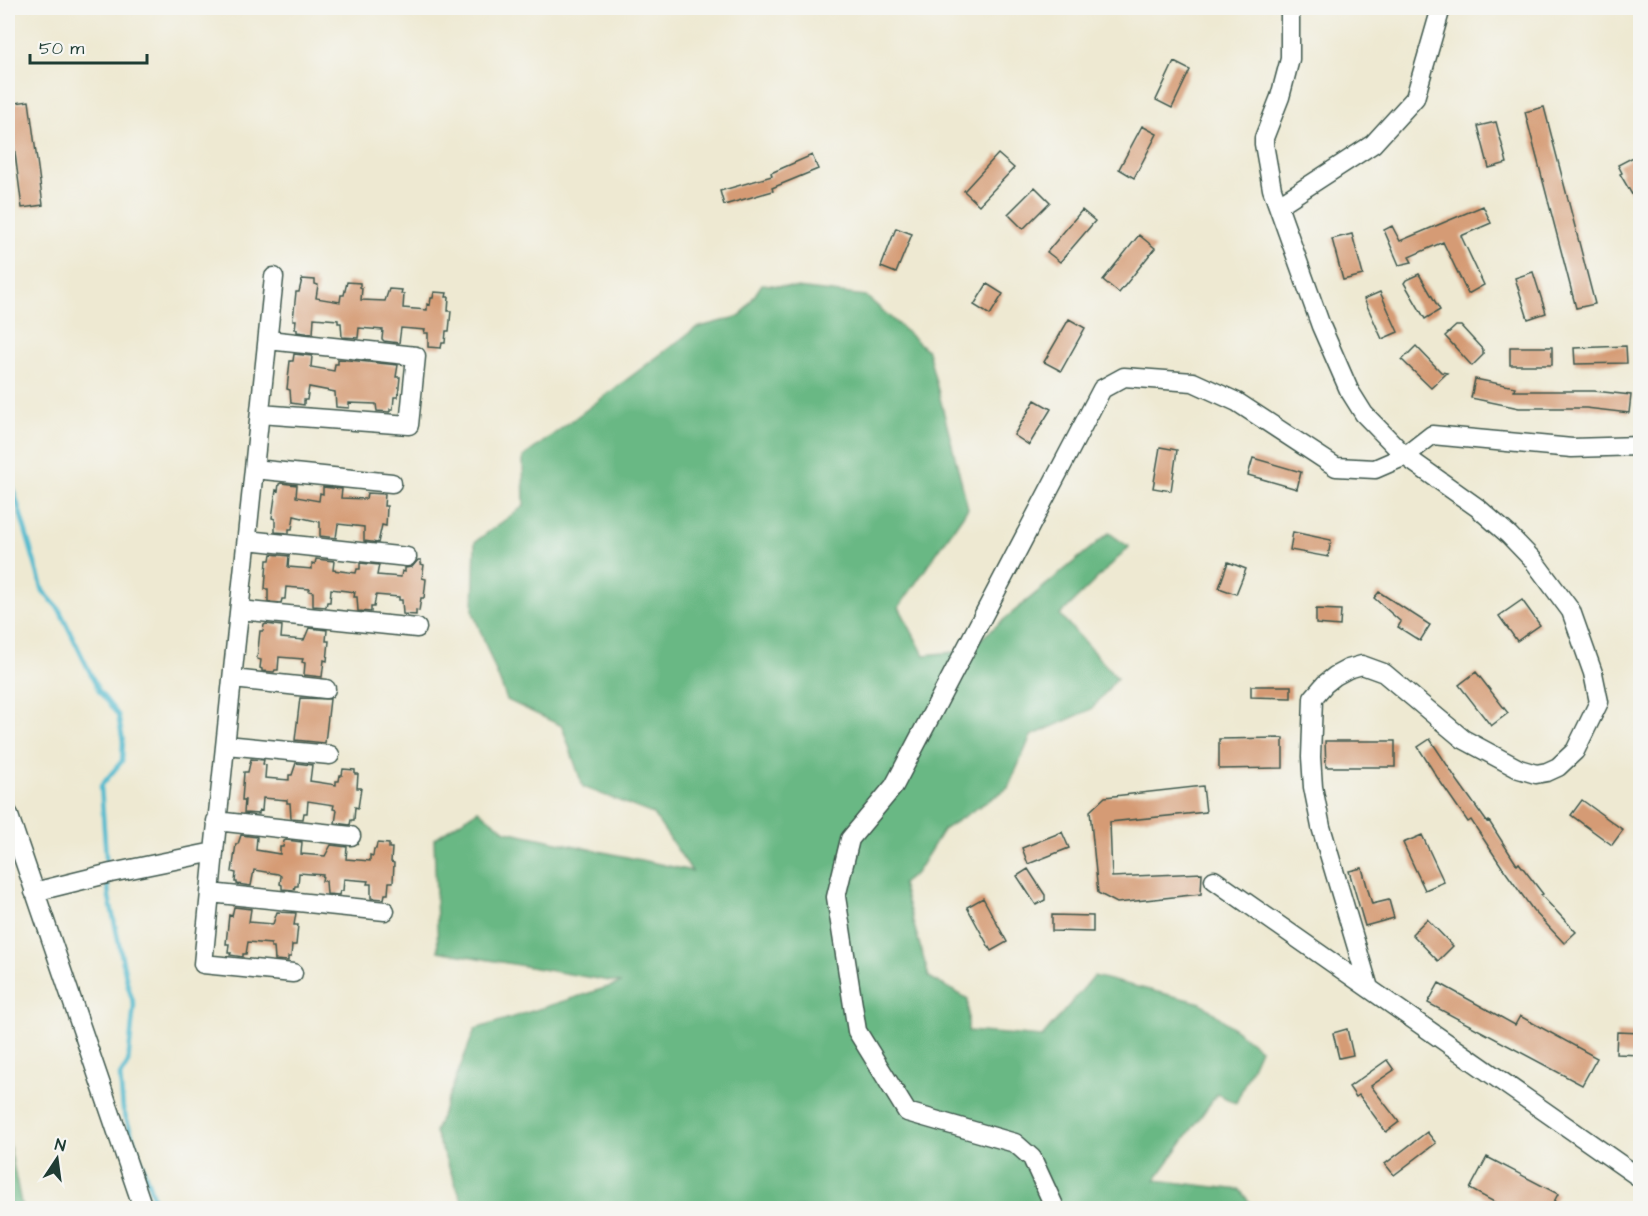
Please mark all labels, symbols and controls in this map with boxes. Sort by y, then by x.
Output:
scale bar [30,27,147,65]
text: 50 m [39,36,84,61]
north arrow [27,1129,87,1189]
text: N [53,1134,68,1157]

